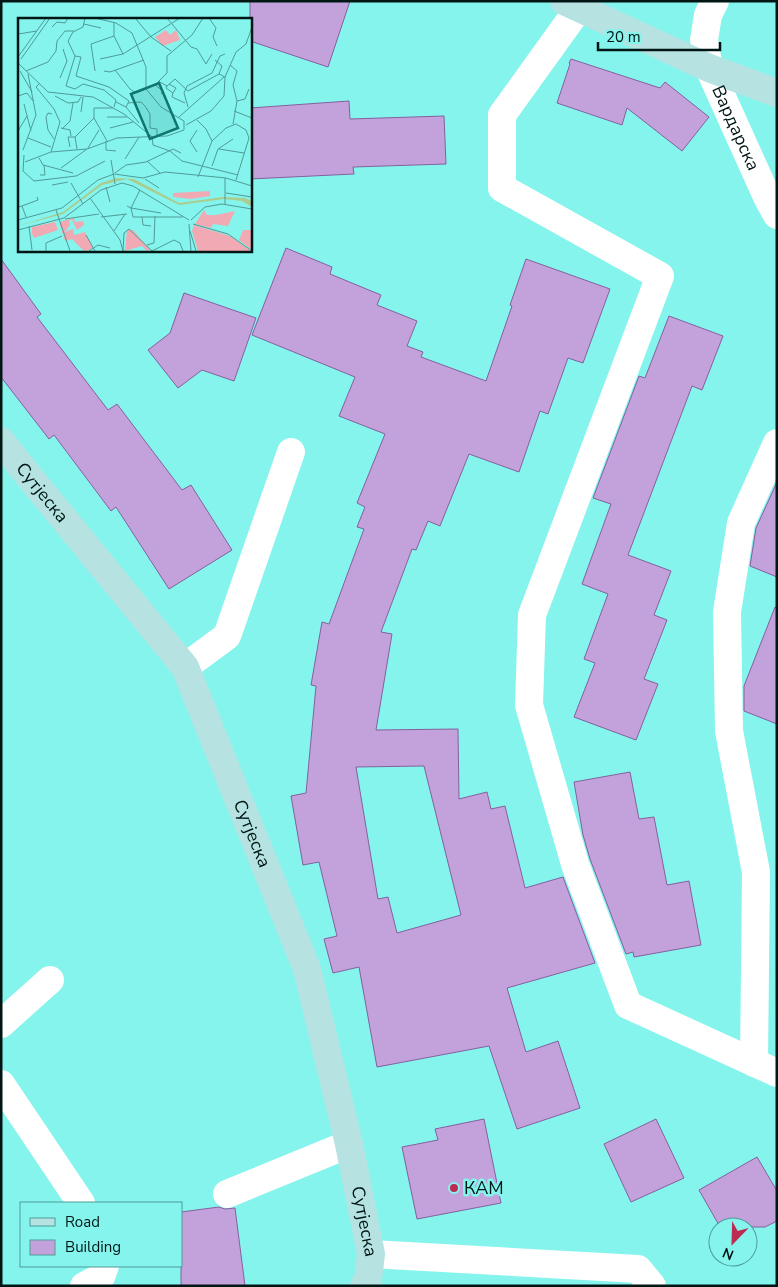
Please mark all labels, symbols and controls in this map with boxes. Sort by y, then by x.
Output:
inset map [18,18,251,251]
scale bar [598,20,720,52]
text: 20 m [606,27,641,47]
street label: Вардарска [706,81,766,174]
street label: Сутјеска [11,457,74,528]
street label: Сутјеска [228,796,277,871]
place label: КАМ [464,1176,504,1200]
marker: КАМ [448,1182,460,1194]
street label: Сутјеска [346,1184,383,1259]
legend [20,1202,182,1267]
text: Road [65,1212,100,1232]
north arrow [708,1217,758,1267]
text: Building [65,1237,121,1257]
text: N [720,1243,737,1264]

